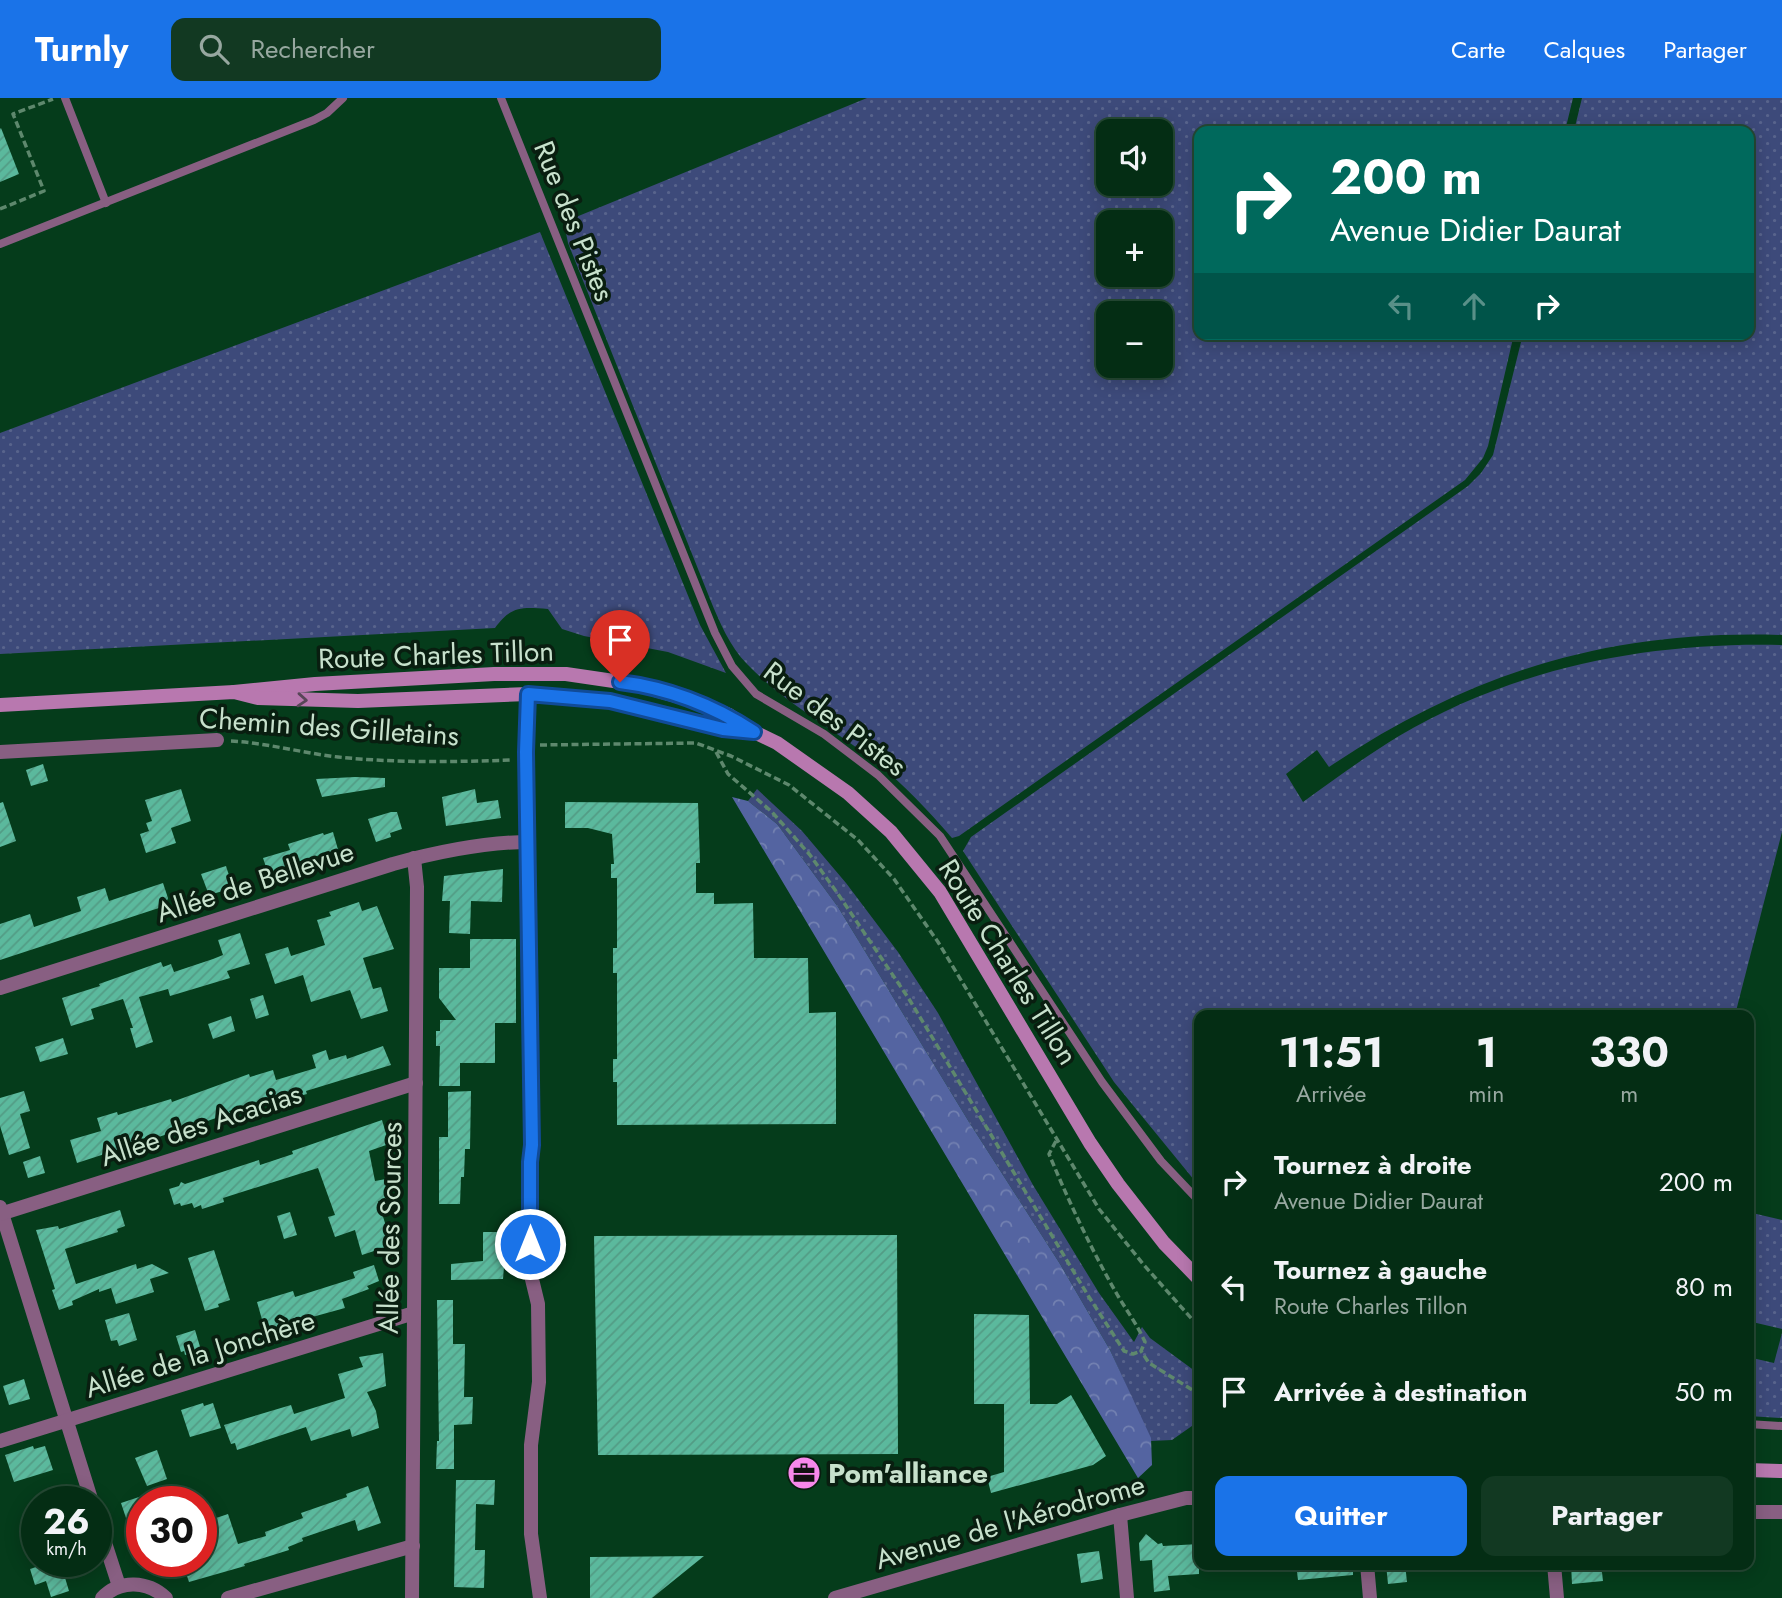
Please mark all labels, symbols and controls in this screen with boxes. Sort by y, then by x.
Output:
search box [171,18,661,81]
text: Turnly [35,26,129,73]
icon: search [195,30,233,68]
text: Rechercher [251,30,375,68]
text: Carte [1451,32,1505,67]
text: Calques [1543,32,1625,67]
text: Partager [1663,32,1747,67]
map controls [1096,119,1173,378]
button: sound [1096,119,1173,196]
street label: Rue des Pistes [523,135,625,307]
text: 200 m [1330,142,1482,212]
icon: right [1215,154,1306,245]
text: Avenue Didier Daurat [1330,207,1621,253]
button: + [1096,210,1173,287]
icon: left [1382,287,1420,325]
icon: ahead [1455,287,1493,325]
icon: right [1528,287,1566,325]
button: − [1096,301,1173,378]
pin [590,610,650,682]
icon: arrive [601,621,639,659]
street label: Route Charles Tillon [317,630,555,680]
street label: Rue des Pistes [755,652,915,786]
one-way arrow [296,692,307,707]
street label: Chemin des Gilletains [198,697,460,757]
street label: Allée de Bellevue [151,831,359,933]
street label: Route Charles Tillon [928,851,1088,1073]
text: 11:51 [1279,1022,1384,1083]
text: 1 [1476,1022,1497,1083]
text: 330 [1589,1022,1669,1083]
street label: Allée des Acacias [95,1073,307,1177]
text: Arrivée [1296,1077,1366,1111]
text: min [1468,1077,1504,1111]
text: m [1620,1077,1638,1111]
street label: Allée des Sources [368,1122,412,1334]
text: Tournez à droite [1274,1146,1472,1184]
icon: right [1215,1163,1253,1201]
text: 200 m [1659,1163,1733,1201]
text: Avenue Didier Daurat [1274,1184,1483,1218]
position arrow [493,1207,567,1281]
text: Tournez à gauche [1274,1251,1487,1289]
icon: left [1215,1268,1253,1306]
text: 80 m [1675,1268,1733,1306]
text: Route Charles Tillon [1274,1289,1468,1323]
street label: Allée de la Jonchère [80,1300,320,1408]
icon: arrive [1215,1373,1253,1411]
text: Arrivée à destination [1274,1373,1527,1411]
text: 50 m [1675,1373,1733,1411]
place label: Pom'alliance [828,1453,988,1494]
office icon: Pom'alliance [785,1454,823,1492]
street label: Avenue de l'Aérodrome [870,1464,1150,1580]
button: Quitter [1215,1476,1467,1556]
button: Partager [1481,1476,1733,1556]
speed limit sign: 30 [126,1486,217,1577]
text: 26 [43,1497,90,1547]
text: km/h [46,1536,87,1562]

